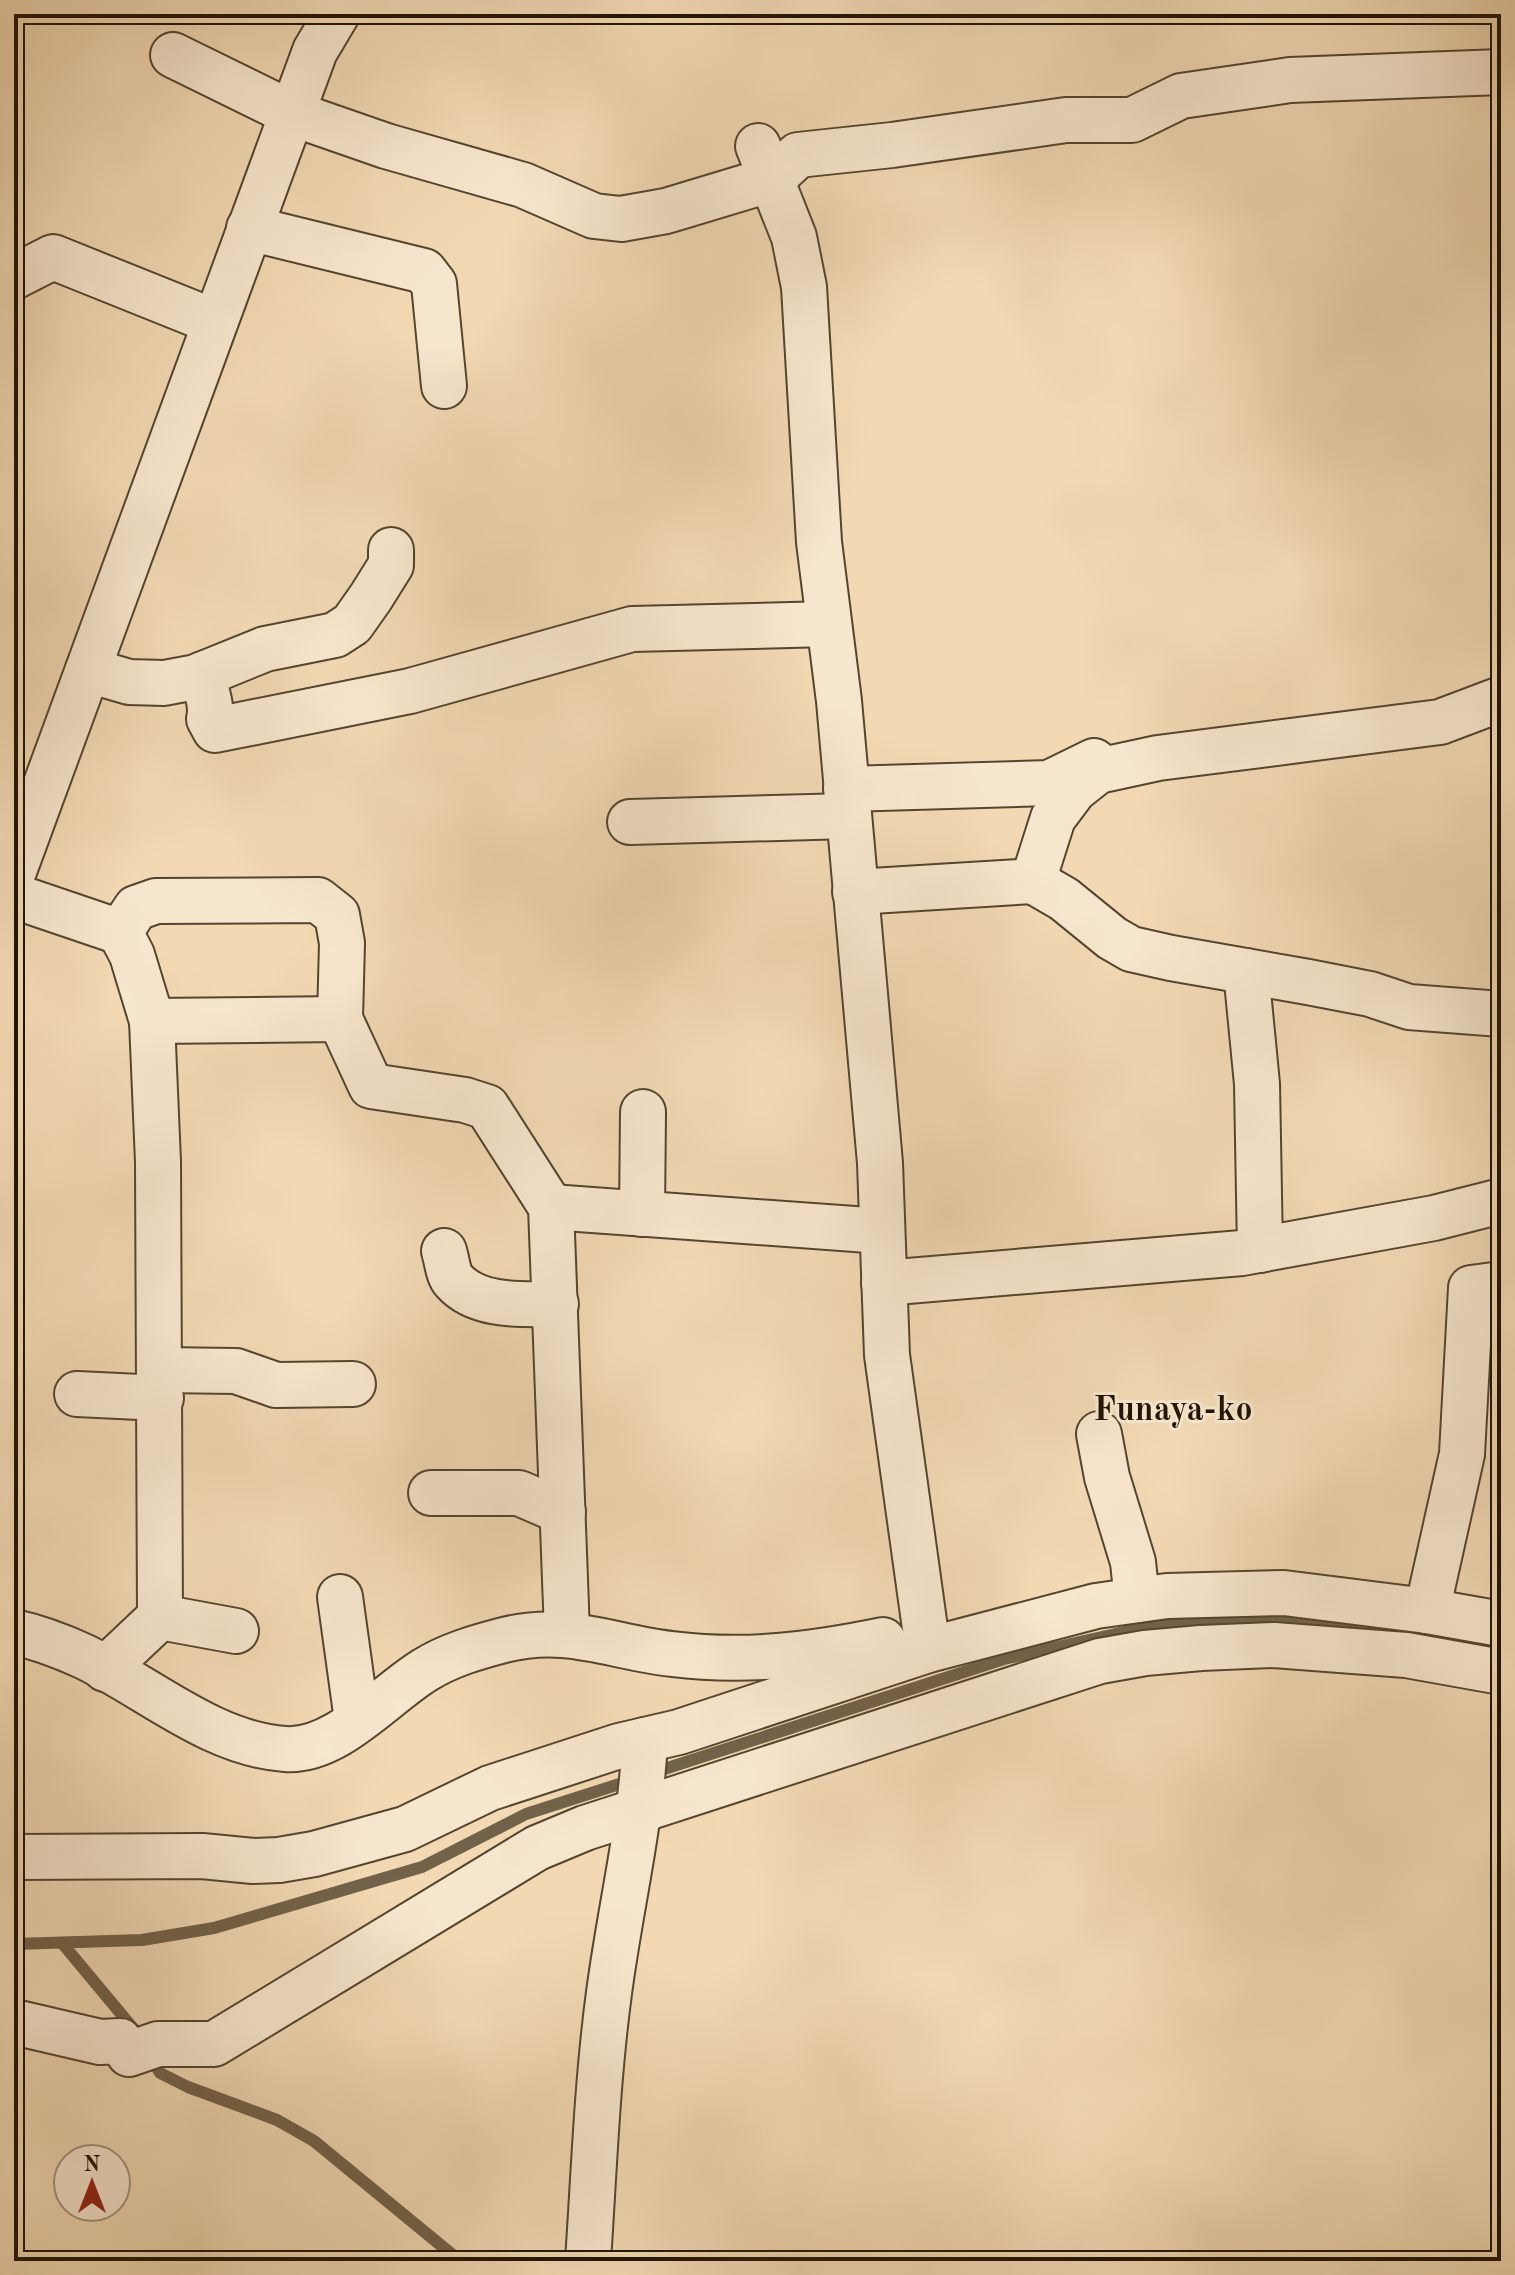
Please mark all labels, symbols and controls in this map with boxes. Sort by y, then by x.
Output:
district label: Funaya-ko [1093,1394,1253,1428]
north arrow [52,2143,132,2223]
text: N [84,2154,101,2176]

